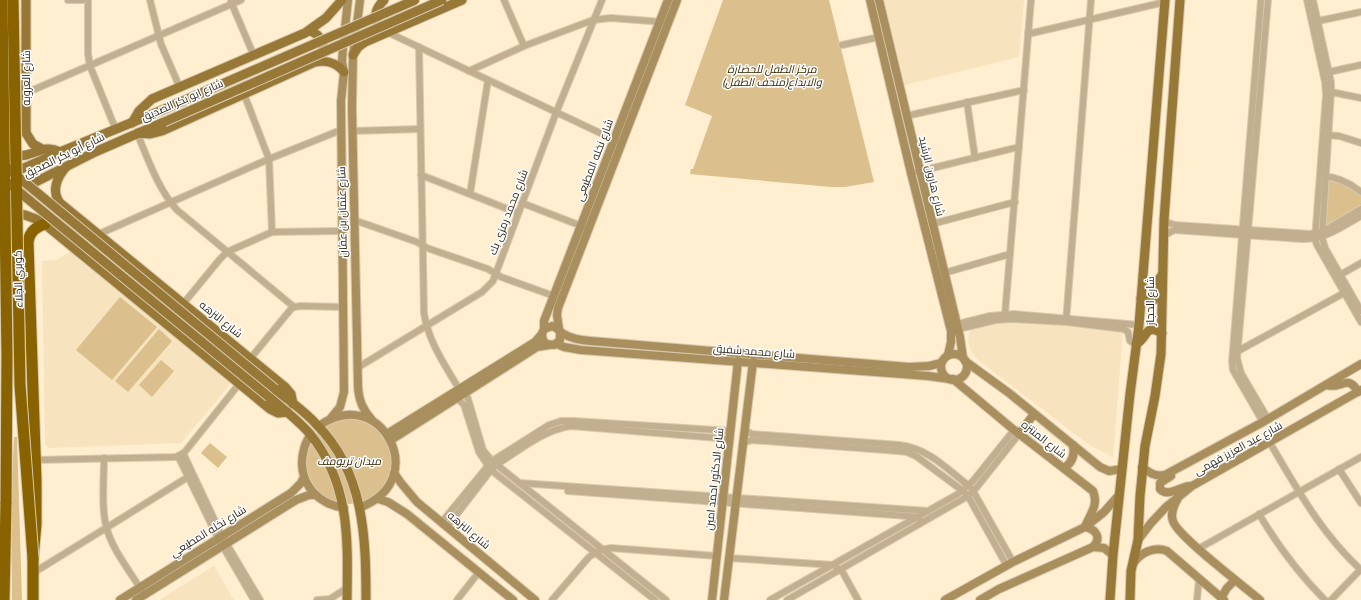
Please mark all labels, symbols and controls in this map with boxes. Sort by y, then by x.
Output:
street label: شارع العروبه [16,50,36,106]
park label: مركز الطفل للحضارة والابداع(متحف الطفل) [722,59,823,92]
street label: شارع ابو بكر الصديق [138,73,226,127]
street label: شارع نخله المطيعى [569,116,619,204]
street label: شارع أبو بكر الصديق [20,127,108,183]
street label: شارع هارون الرشيد [913,134,951,218]
street label: شارع عثمان بن عفان [331,166,353,258]
street label: شارع محمد رمزى بك [482,166,534,258]
street label: كوبري الجلاء [7,250,29,308]
street label: شارع الحجاز [1140,276,1160,327]
street label: شارع النزهه [195,295,247,343]
street label: شارع محمد شفيق [712,338,796,364]
street label: شارع المنتزه [1017,415,1071,463]
street label: شارع عبد العزيز فهمى [1190,415,1286,481]
street label: شارع الدكتور احمد امين [699,427,729,531]
park label: ميدان تريومف [317,451,382,471]
street label: شارع نخله المطيعي [166,499,250,563]
street label: شارع النزهه [443,506,495,554]

